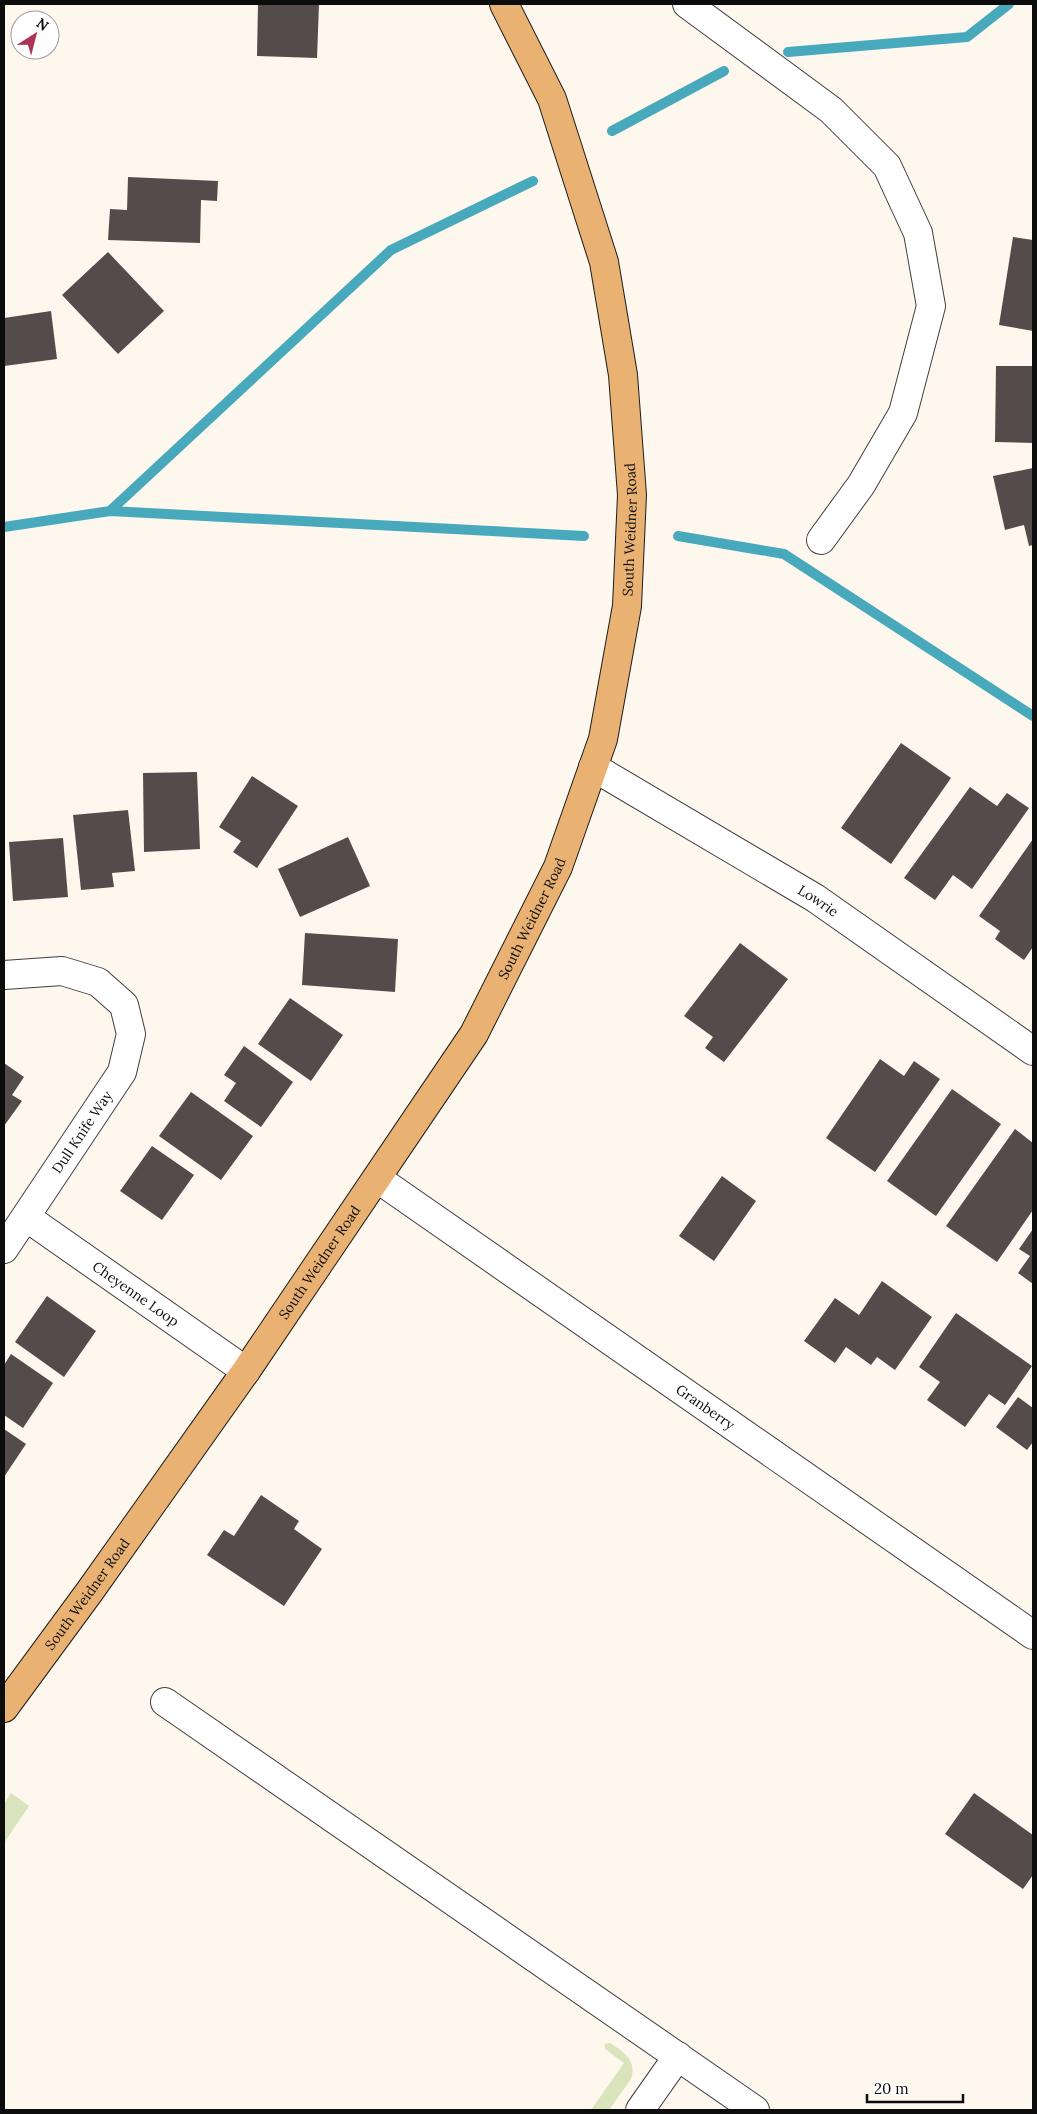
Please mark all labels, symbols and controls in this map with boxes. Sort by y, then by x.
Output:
north arrow [10,10,60,60]
text: N [33,14,52,35]
street label: South Weidner Road [618,462,641,597]
street label: South Weidner Road [494,855,570,982]
street label: Lowrie [795,881,842,921]
street label: Dull Knife Way [48,1087,117,1177]
street label: South Weidner Road [275,1202,364,1323]
street label: Cheyenne Loop [89,1257,183,1330]
street label: Granberry [672,1380,739,1434]
street label: South Weidner Road [41,1535,134,1654]
scale bar [867,2072,963,2104]
text: 20 m [874,2079,909,2098]

